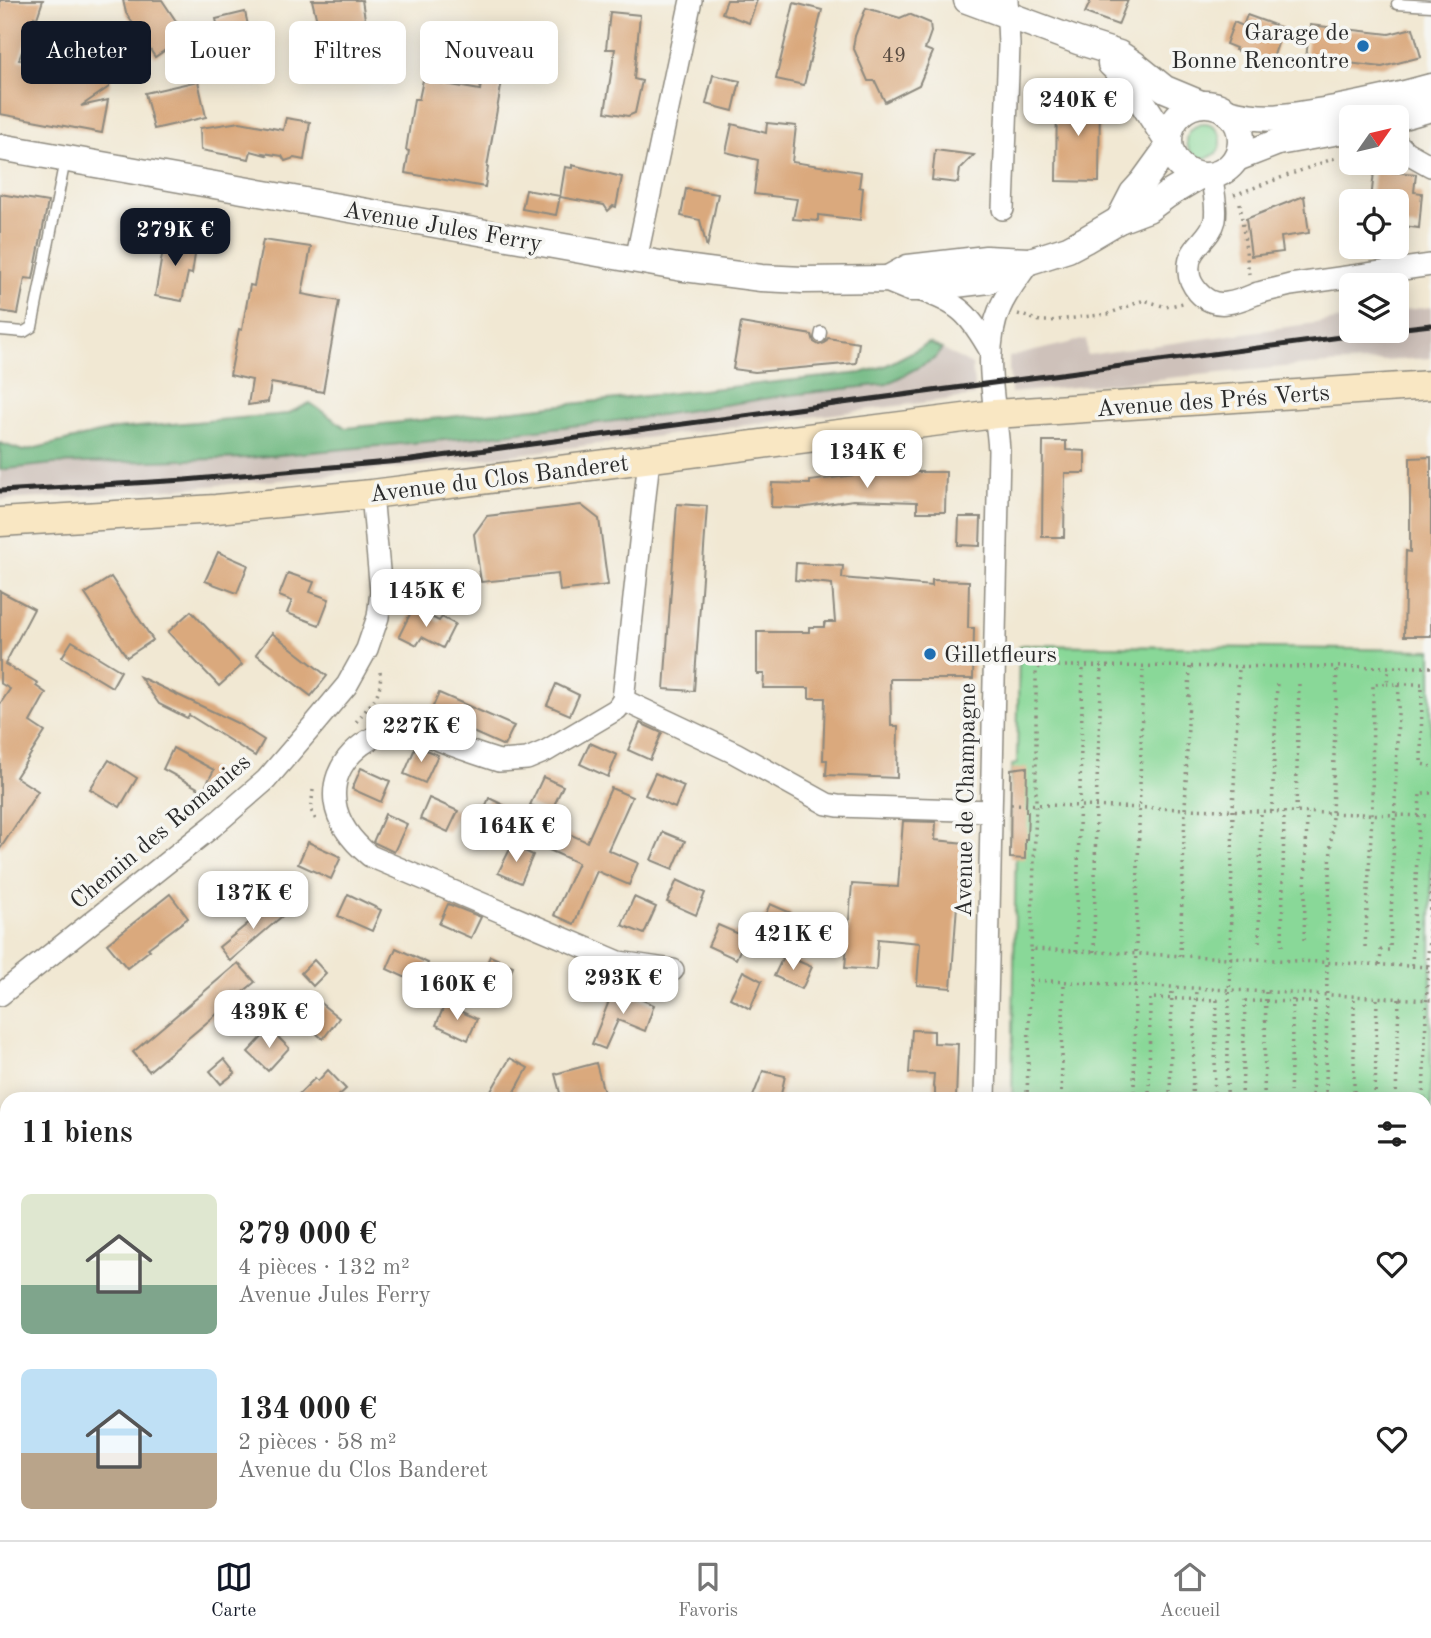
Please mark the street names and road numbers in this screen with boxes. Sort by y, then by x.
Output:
street label: Avenue Jules Ferry [341,199,544,257]
street label: Avenue des Prés Verts [1096,382,1331,422]
street label: Avenue du Clos Banderet [368,452,630,508]
street label: Avenue de Champagne [953,683,981,917]
street label: Chemin des Romanies [67,750,256,915]

